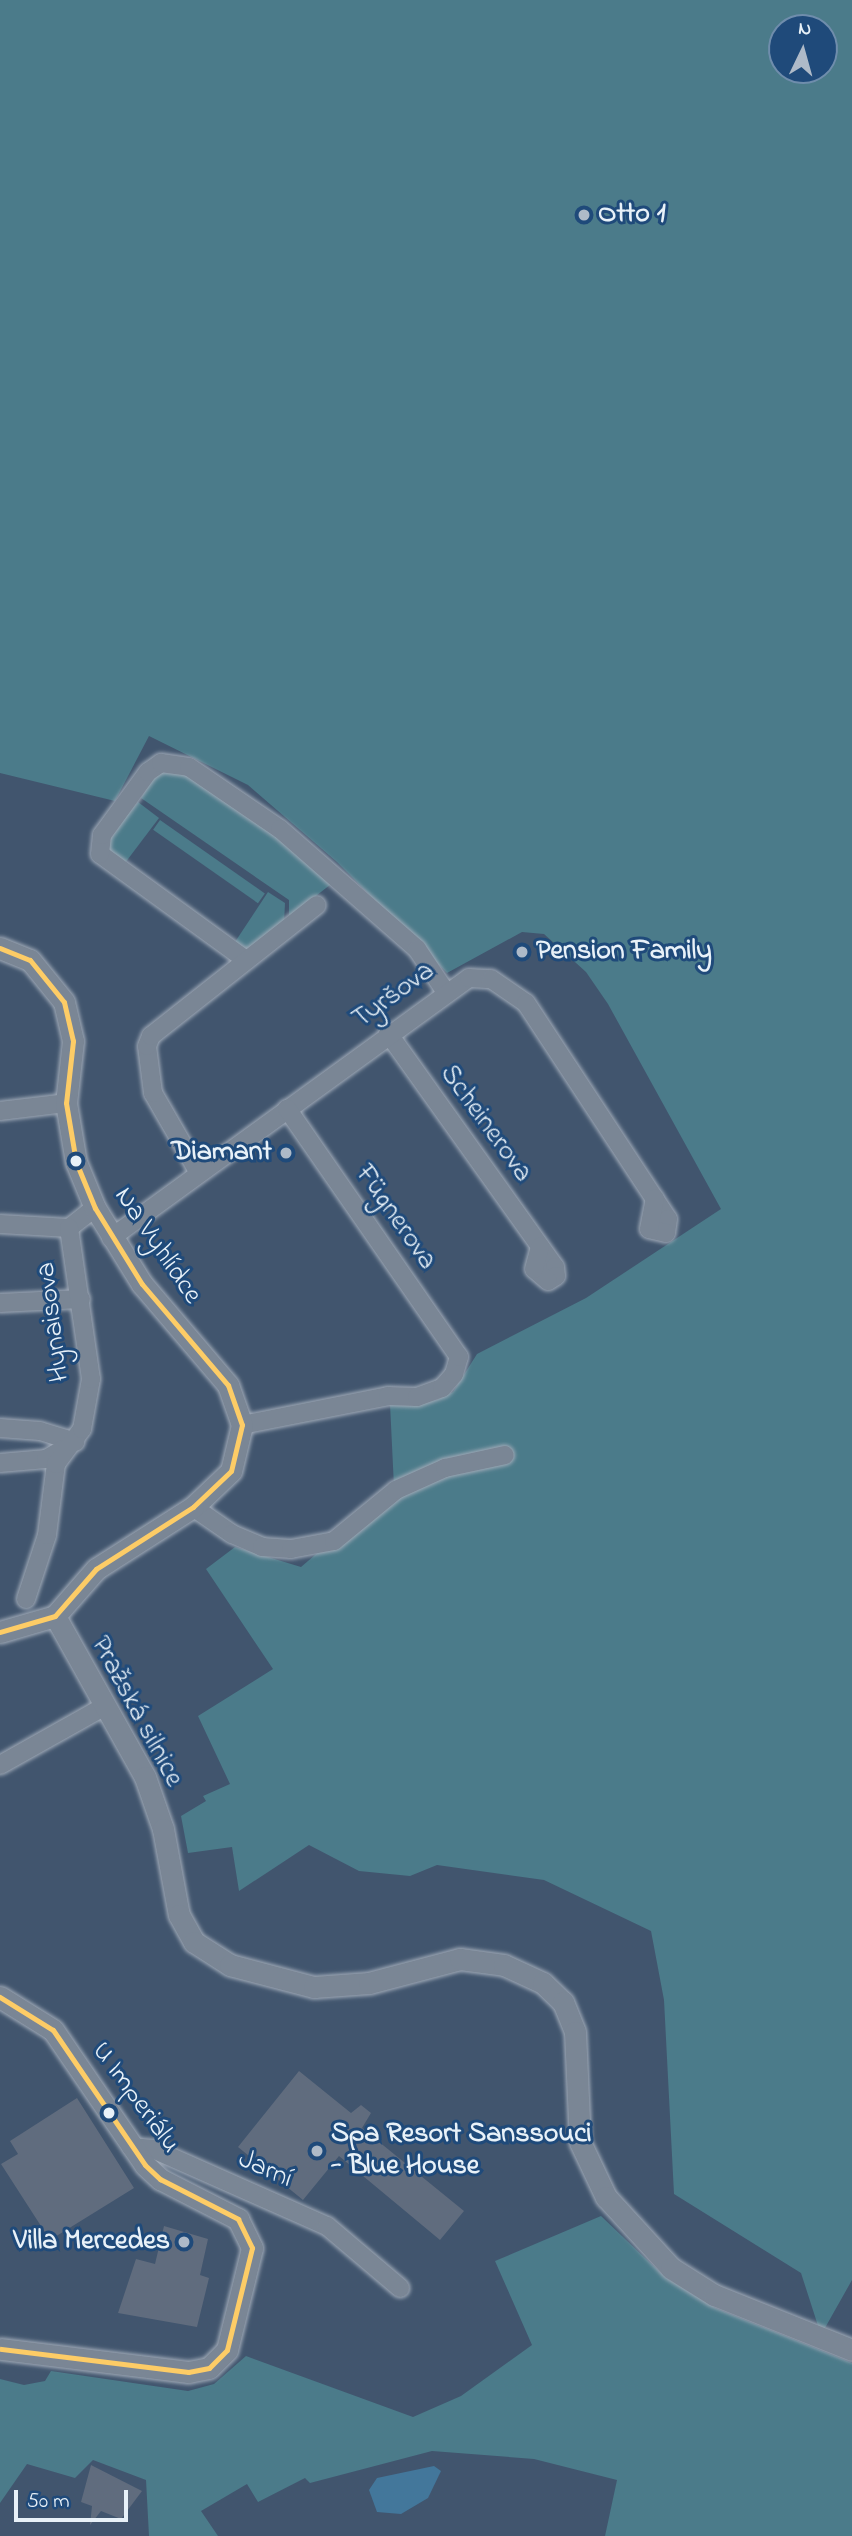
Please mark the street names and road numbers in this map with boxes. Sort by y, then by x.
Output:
street label: Tyršova [347,955,441,1037]
street label: Scheinerova [431,1059,539,1189]
street label: Fügnerova [347,1159,443,1277]
street label: Na Vyhlídce [106,1181,208,1311]
street label: Hynaisova [30,1260,78,1384]
street label: Pražská silnice [82,1631,190,1793]
street label: U Imperiálu [83,2036,187,2160]
street label: Jarní [232,2143,298,2197]

